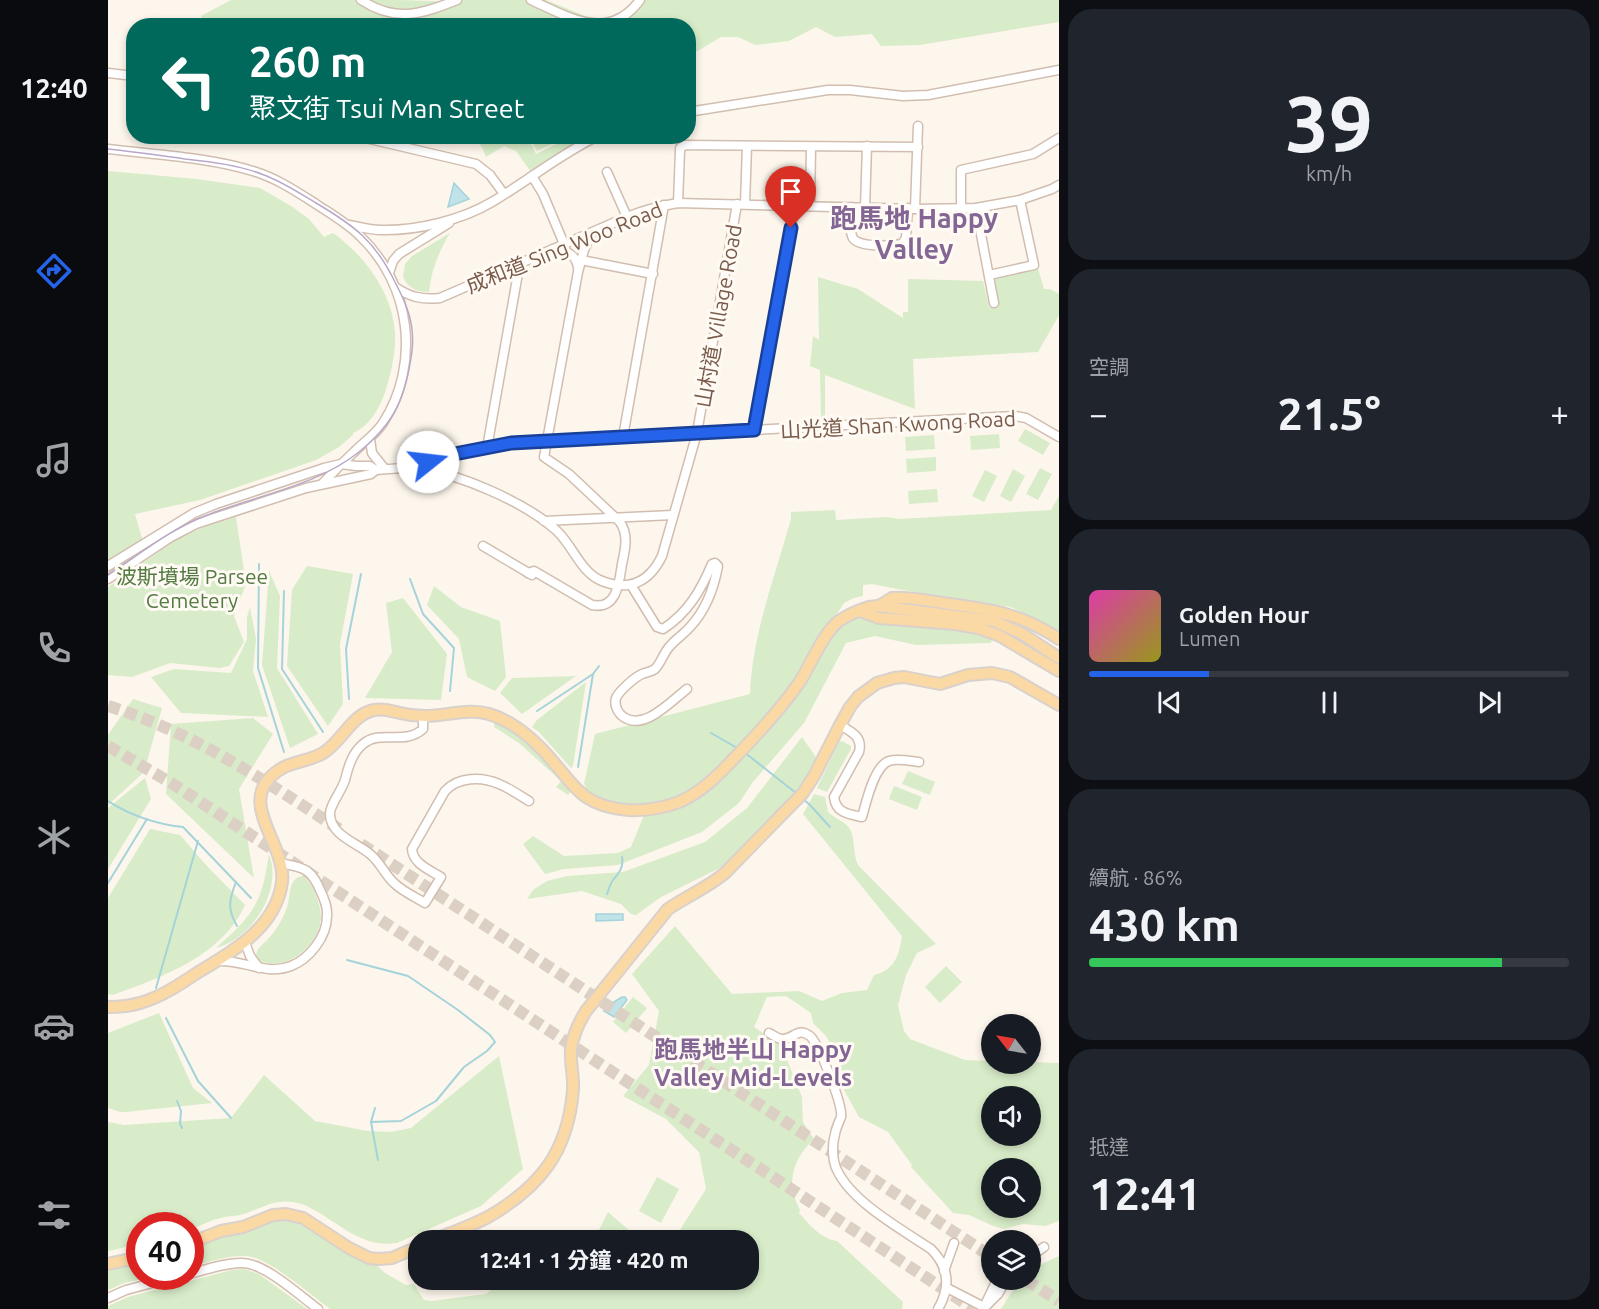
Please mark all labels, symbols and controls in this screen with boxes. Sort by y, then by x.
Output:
text: 260 m [249,38,366,85]
icon: left [150,42,228,120]
text: 12:40 [20,73,88,103]
text: 39 [1285,79,1373,167]
text: 聚文街 Tsui Man Street [249,93,524,123]
text: km/h [1306,162,1352,185]
pin [765,166,816,228]
icon: arrive [774,175,807,208]
street label: 成和道 Sing Woo Road [462,197,666,297]
district label: 跑馬地 Happy Valley [830,203,998,264]
street label: 山村道 Village Road [690,223,746,409]
icon: directions [33,250,75,292]
text: 空調 [1089,355,1129,378]
text: 21.5° [1277,388,1381,439]
text: − [1089,395,1108,432]
text: + [1550,395,1569,432]
street label: 山光道 Shan Kwong Road [779,406,1017,442]
position arrow [396,430,460,494]
icon: music [33,439,75,481]
park label: 波斯墳場 Parsee Cemetery [116,564,268,612]
text: Golden Hour [1179,602,1309,627]
icon: phone [33,627,75,669]
text: Lumen [1179,627,1240,650]
icon: previous [1153,686,1186,719]
icon: pause [1313,686,1346,719]
icon: next [1473,686,1506,719]
icon: climate [33,816,75,858]
text: 續航 · 86% [1089,866,1182,889]
text: 430 km [1089,899,1240,950]
icon: car [33,1005,75,1047]
north arrow [981,1014,1041,1074]
map controls [981,1014,1041,1290]
district label: 跑馬地半山 Happy Valley Mid-Levels [654,1036,852,1091]
button: sound [981,1086,1041,1146]
text: 抵達 [1089,1135,1129,1158]
button: search [981,1158,1041,1218]
text: 12:41 [1089,1168,1202,1219]
icon: filters [33,1194,75,1236]
speed limit sign: 40 [126,1212,204,1290]
button: layers [981,1230,1041,1290]
text: 12:41 · 1 分鐘 · 420 m [479,1247,688,1272]

